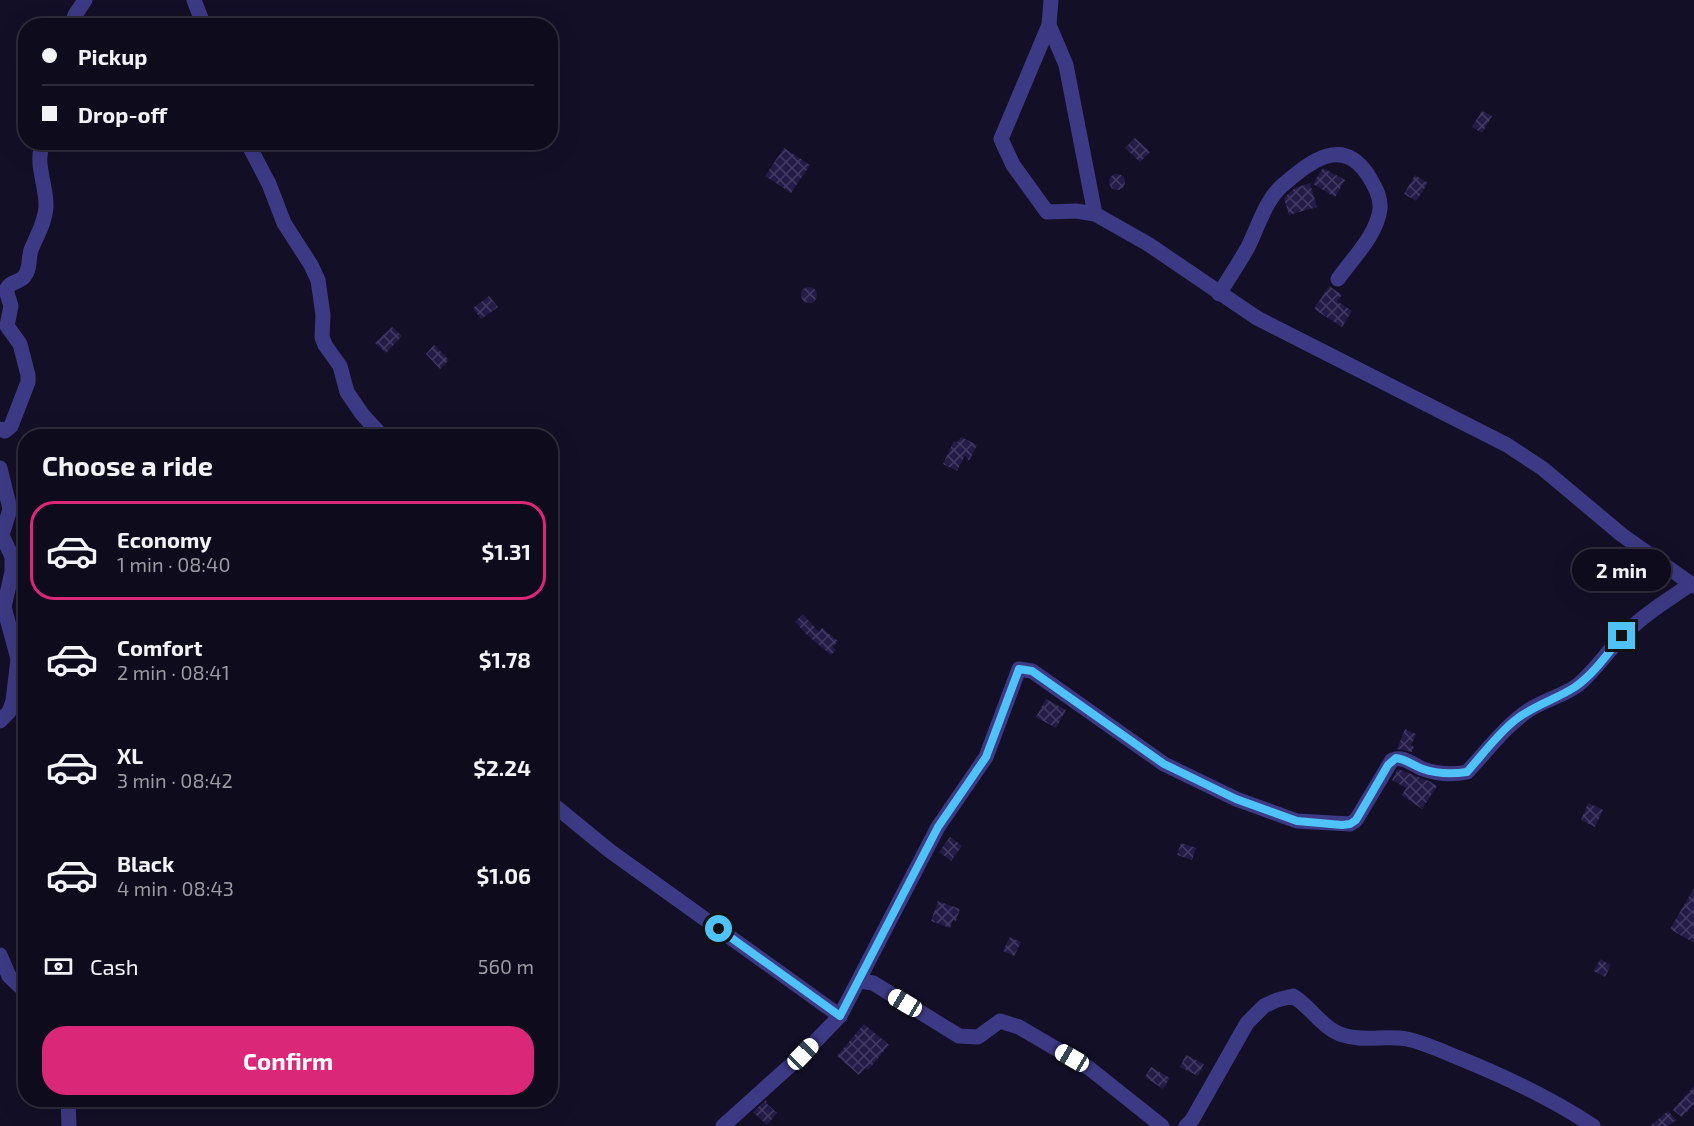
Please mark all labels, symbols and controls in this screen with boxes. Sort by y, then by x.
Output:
text: Pickup [78,43,147,69]
text: Drop-off [78,101,167,127]
text: Choose a ride [42,449,213,481]
icon: car [45,524,99,578]
text: Economy [117,526,212,552]
text: $1.31 [481,538,531,564]
callout: 2 min [1572,549,1672,591]
text: 1 min · 08:40 [117,552,230,576]
text: 2 min [1596,558,1647,582]
route end [1608,622,1635,649]
icon: car [45,632,99,686]
text: Comfort [117,634,202,660]
text: $1.78 [479,646,531,672]
text: 2 min · 08:41 [117,660,230,684]
icon: car [45,740,99,794]
text: XL [117,742,143,768]
text: $2.24 [473,754,531,780]
text: 3 min · 08:42 [117,768,233,792]
icon: car [45,848,99,902]
text: Black [117,850,174,876]
text: $1.06 [477,862,531,888]
text: 4 min · 08:43 [117,876,234,900]
route start [705,915,732,942]
icon: cash [42,950,75,983]
text: Cash [90,953,139,979]
text: 560 m [478,954,534,978]
car [885,986,925,1020]
button: Confirm [42,1026,534,1095]
car [784,1035,822,1073]
car [1052,1041,1092,1075]

